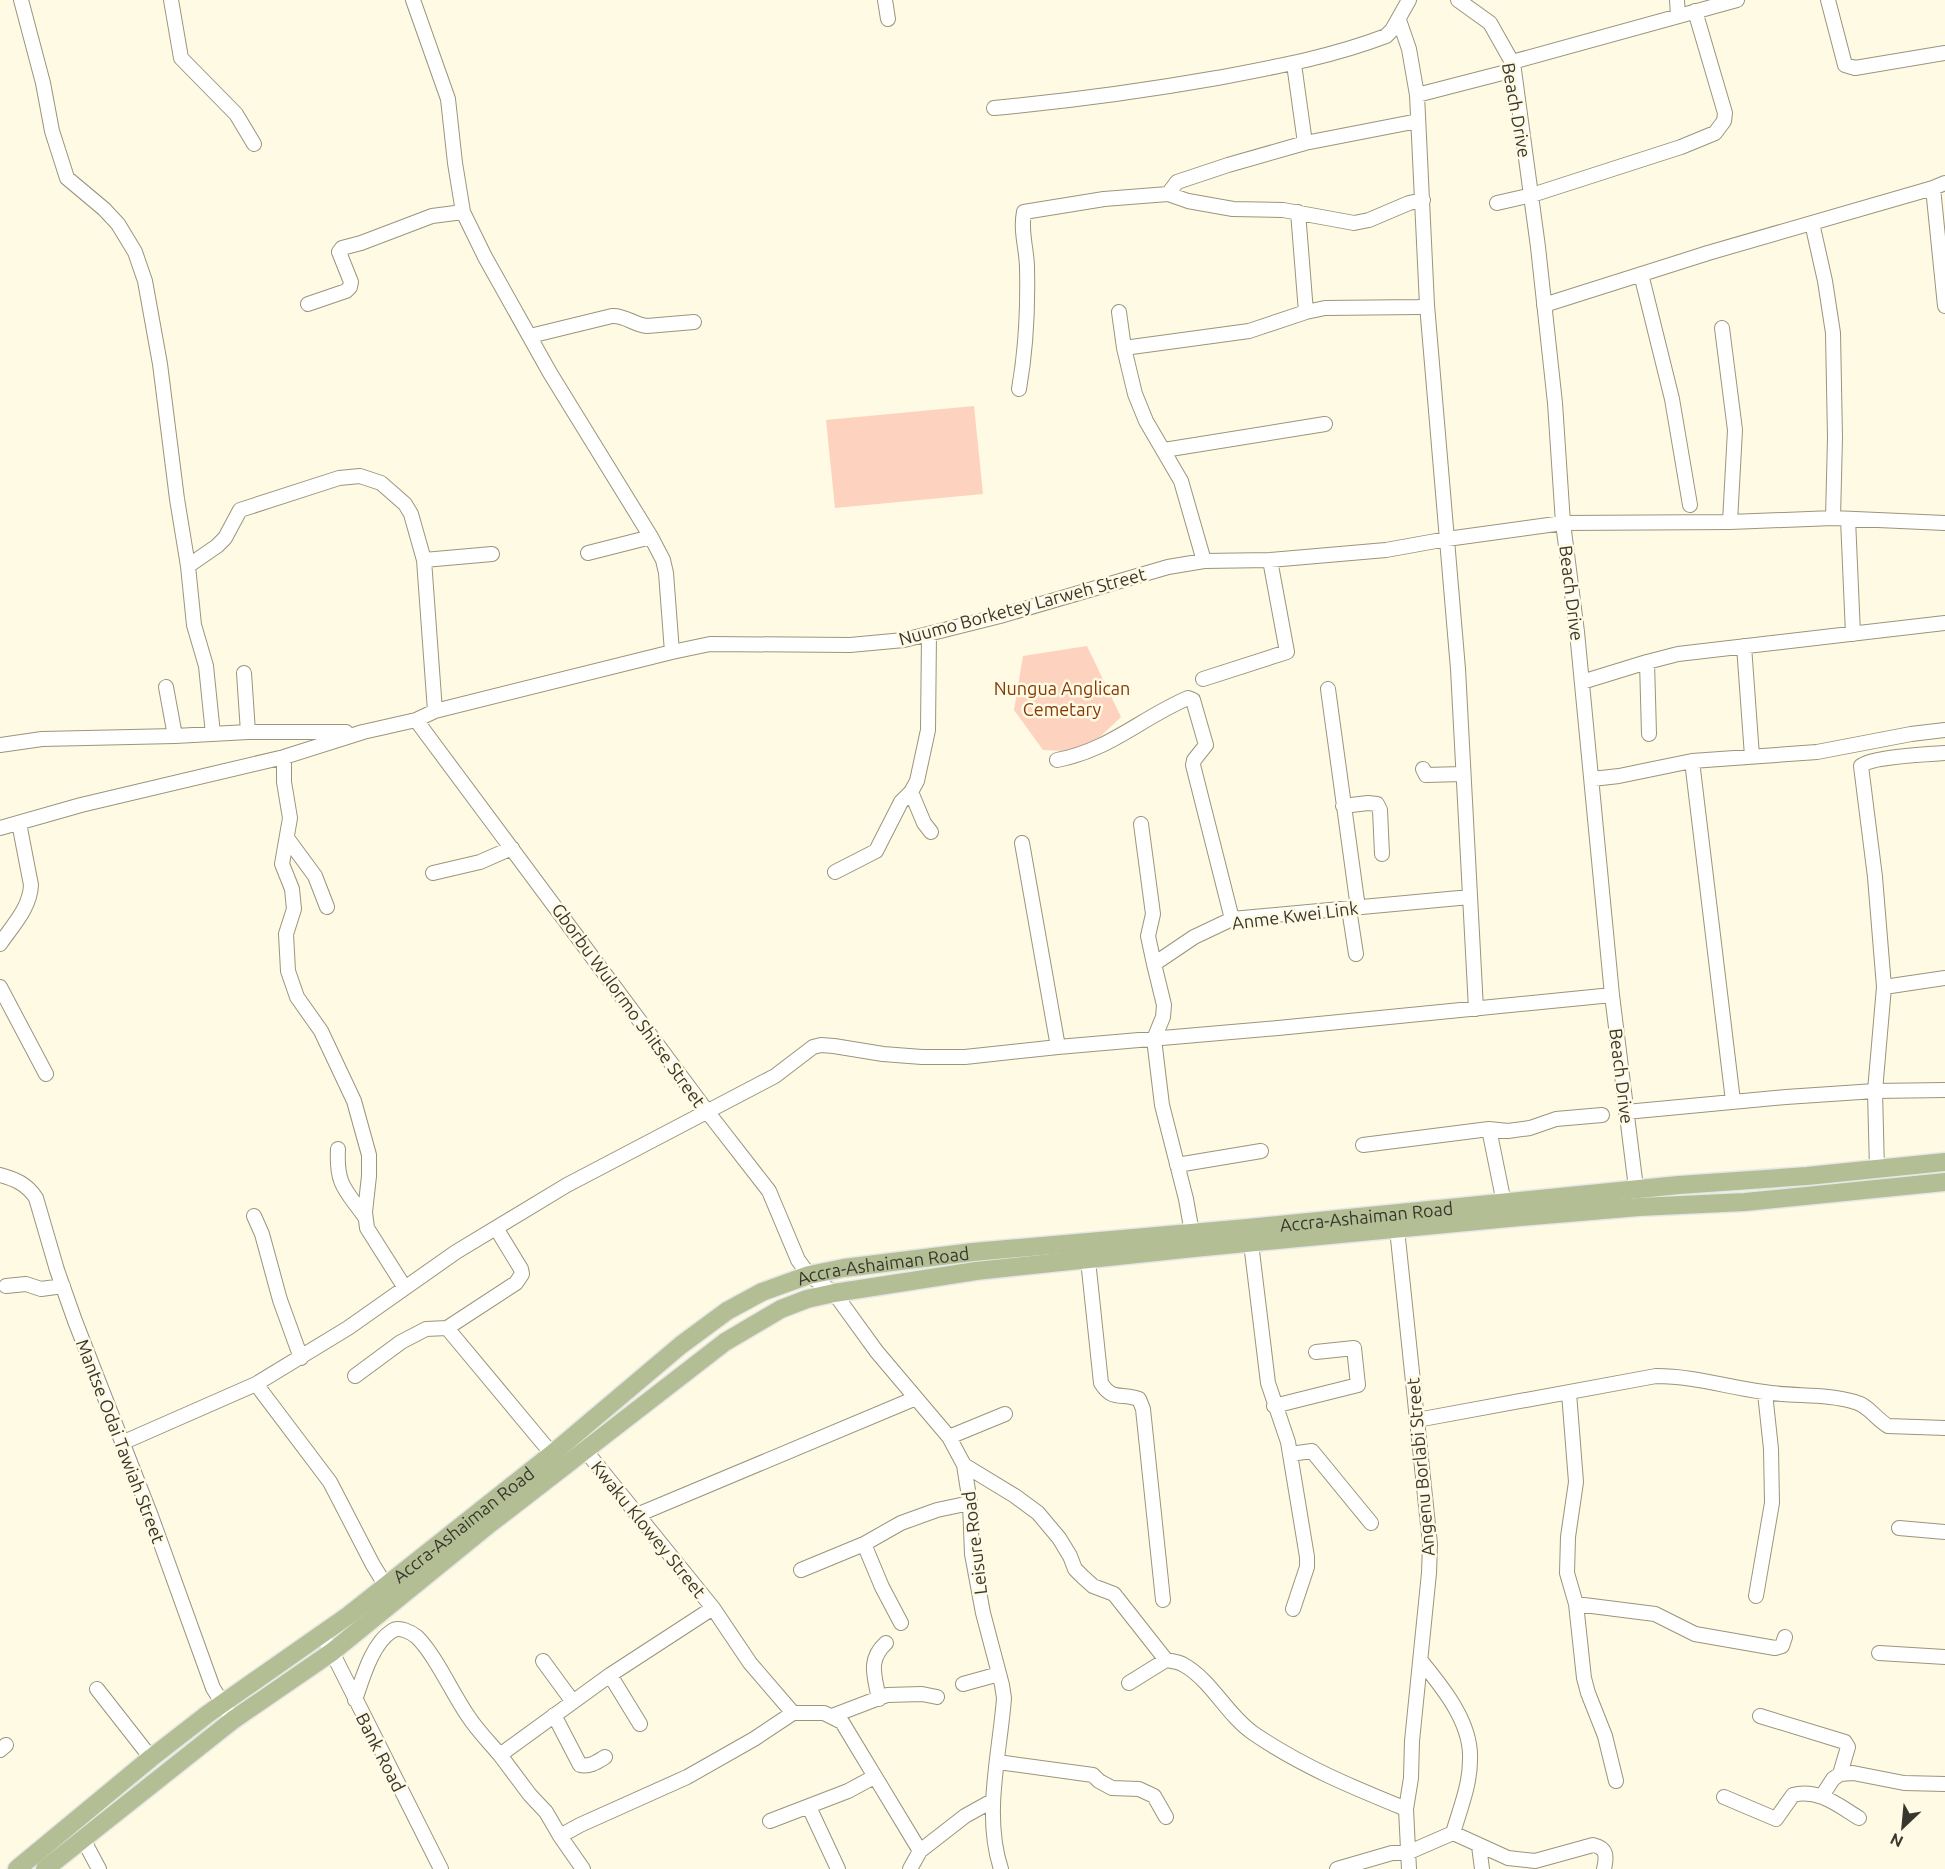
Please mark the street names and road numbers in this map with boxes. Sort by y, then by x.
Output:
street label: Beach Drive [1499,61,1535,159]
street label: Beach Drive [1556,544,1588,642]
street label: Nuumo Borketey Larweh Street [896,563,1148,649]
street label: Anme Kwei Link [1231,897,1359,933]
street label: Gborbu Wulormo Shitse Street [548,899,710,1111]
street label: Beach Drive [1606,1027,1638,1125]
street label: Accra-Ashaiman Road [1279,1198,1454,1235]
street label: Accra-Ashaiman Road [794,1243,970,1289]
street label: Mantse Odai Tawiah Street [73,1336,169,1546]
street label: Angenu Borlabi Street [1402,1377,1438,1557]
street label: Kwaku Klowey Street [588,1457,710,1601]
street label: Accra-Ashaiman Road [389,1463,538,1586]
street label: Leisure Road [958,1490,990,1596]
street label: Bank Road [353,1709,409,1795]

